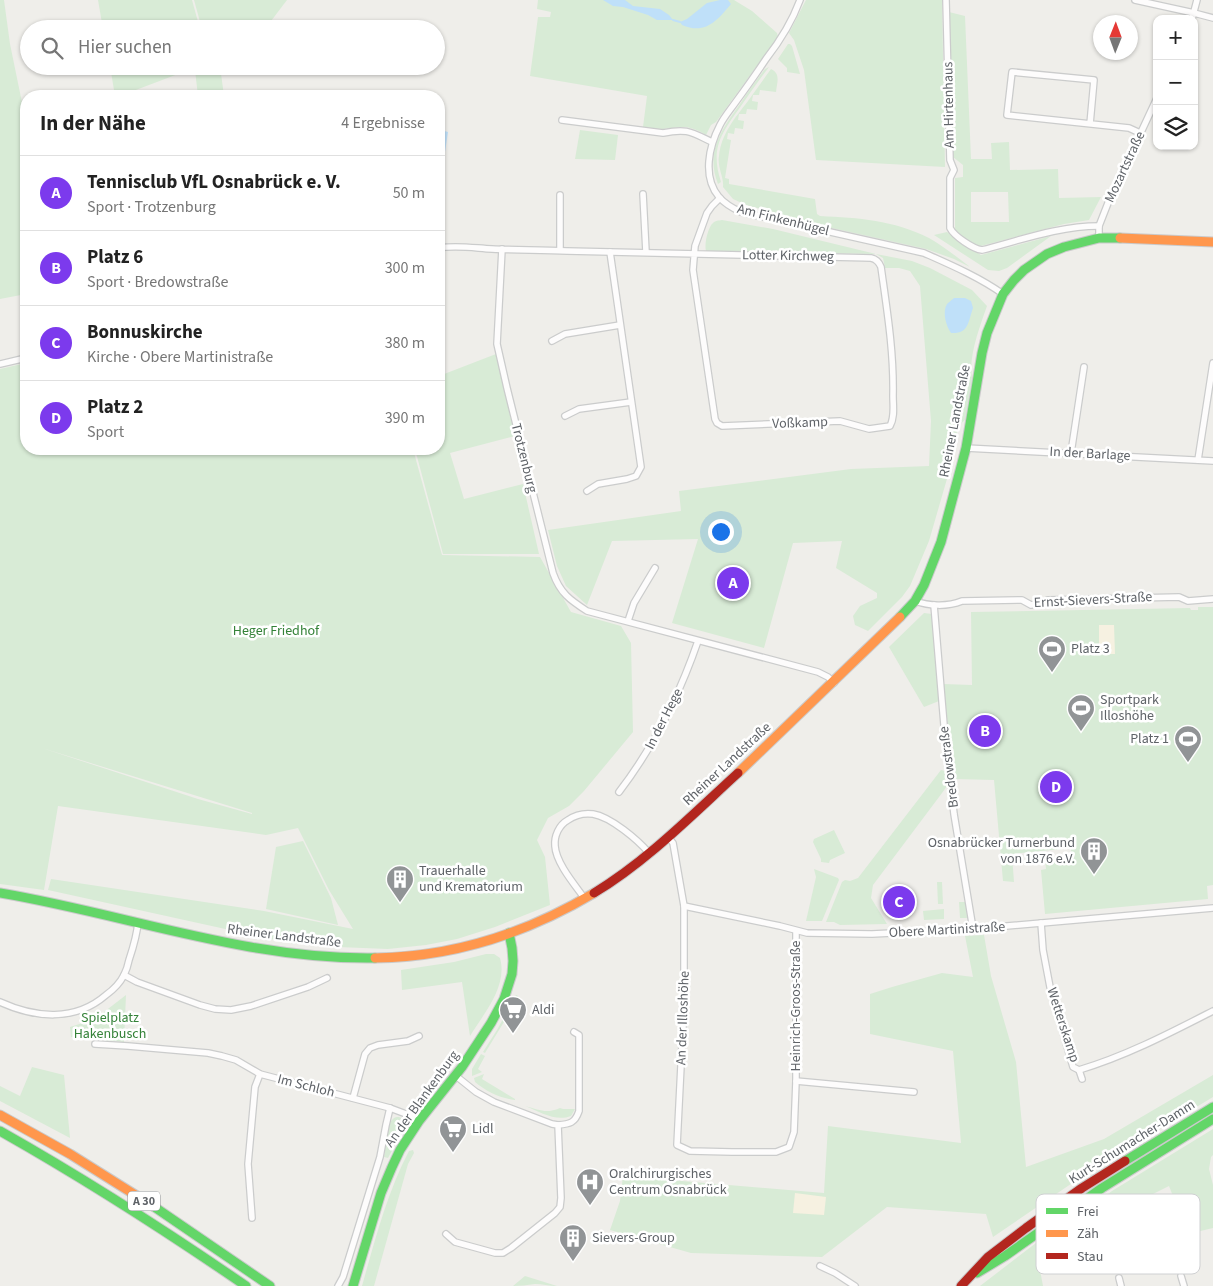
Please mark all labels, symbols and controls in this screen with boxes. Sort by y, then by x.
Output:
north arrow [1093,15,1138,60]
map controls [1153,15,1198,150]
button: + [1153,15,1198,60]
search box [20,20,445,75]
icon: search [38,34,66,62]
text: Hier suchen [78,34,172,61]
button: − [1153,60,1198,105]
street label: Am Hirtenhaus [938,61,960,149]
button: layers [1153,105,1198,150]
text: In der Nähe [40,108,146,138]
text: 4 Ergebnisse [341,112,425,134]
street label: Mozartstraße [1100,128,1150,206]
text: Tennisclub VfL Osnabrück e. V. [87,169,341,196]
text: A [51,182,61,204]
text: 50 m [393,182,425,204]
text: Sport · Trotzenburg [87,196,216,218]
street label: Am Finkenhügel [735,199,831,241]
text: Platz 6 [87,244,143,271]
street label: Lotter Kirchweg [742,245,834,267]
text: B [51,257,61,279]
text: 300 m [385,257,425,279]
text: Sport · Bredowstraße [87,271,228,293]
text: Bonnuskirche [87,319,203,346]
text: C [51,332,61,354]
text: 380 m [385,332,425,354]
text: Kirche · Obere Martinistraße [87,346,273,368]
street label: Rheiner Landstraße [934,363,976,479]
text: Platz 2 [87,394,143,421]
text: D [51,407,61,429]
text: 390 m [385,407,425,429]
street label: Voßkamp [772,412,828,434]
text: Sport [87,421,124,443]
street label: Trotzenburg [506,421,542,495]
street label: In der Barlage [1049,442,1131,466]
your location [708,519,734,545]
pin: A [717,564,749,602]
street label: Ernst-Sievers-Straße [1033,587,1153,613]
park label: Heger Friedhof [233,621,320,641]
sports icon: Platz 3 [1037,634,1067,673]
place label: Platz 3 [1071,639,1110,659]
street label: In der Hege [640,685,688,753]
place label: Sportpark Illoshöhe [1100,690,1159,726]
sports icon: Sportpark Illoshöhe [1066,693,1096,732]
pin: B [969,712,1001,750]
street label: Rheiner Landstraße [678,718,776,810]
sports icon: Platz 1 [1173,724,1203,763]
street label: Bredowstraße [934,725,964,809]
place label: Platz 1 [1130,729,1169,749]
pin: D [1040,768,1072,806]
place label: Osnabrücker Turnerbund von 1876 e.V. [928,833,1075,869]
building icon: Osnabrücker Turnerbund von 1876 e.V. [1079,836,1109,875]
place label: Trauerhalle und Krematorium [419,861,523,897]
building icon: Trauerhalle und Krematorium [385,864,415,903]
pin: C [883,883,915,921]
street label: Obere Martinistraße [888,917,1006,943]
street label: Rheiner Landstraße [226,919,342,953]
street label: Heinrich-Groos-Straße [786,940,806,1071]
street label: An der Illoshöhe [671,970,695,1066]
street label: Wetterskamp [1041,985,1085,1065]
supermarket icon: Aldi [498,995,528,1034]
place label: Aldi [532,1000,554,1020]
park label: Spielplatz Hakenbusch [74,1008,146,1044]
street label: An der Blankenburg [380,1046,464,1152]
street label: Im Schloh [275,1069,337,1103]
street label: Kurt-Schumacher-Damm [1065,1095,1199,1189]
supermarket icon: Lidl [438,1114,468,1153]
place label: Lidl [472,1119,494,1139]
place label: Oralchirurgisches Centrum Osnabrück [609,1164,727,1200]
hospital icon: Oralchirurgisches Centrum Osnabrück [575,1167,605,1206]
road number: A 30 [128,1192,160,1210]
legend [1036,1194,1200,1274]
text: Frei [1077,1202,1099,1222]
building icon: Sievers-Group [558,1223,588,1262]
text: Zäh [1077,1224,1099,1244]
place label: Sievers-Group [592,1228,675,1248]
text: Stau [1077,1247,1103,1267]

